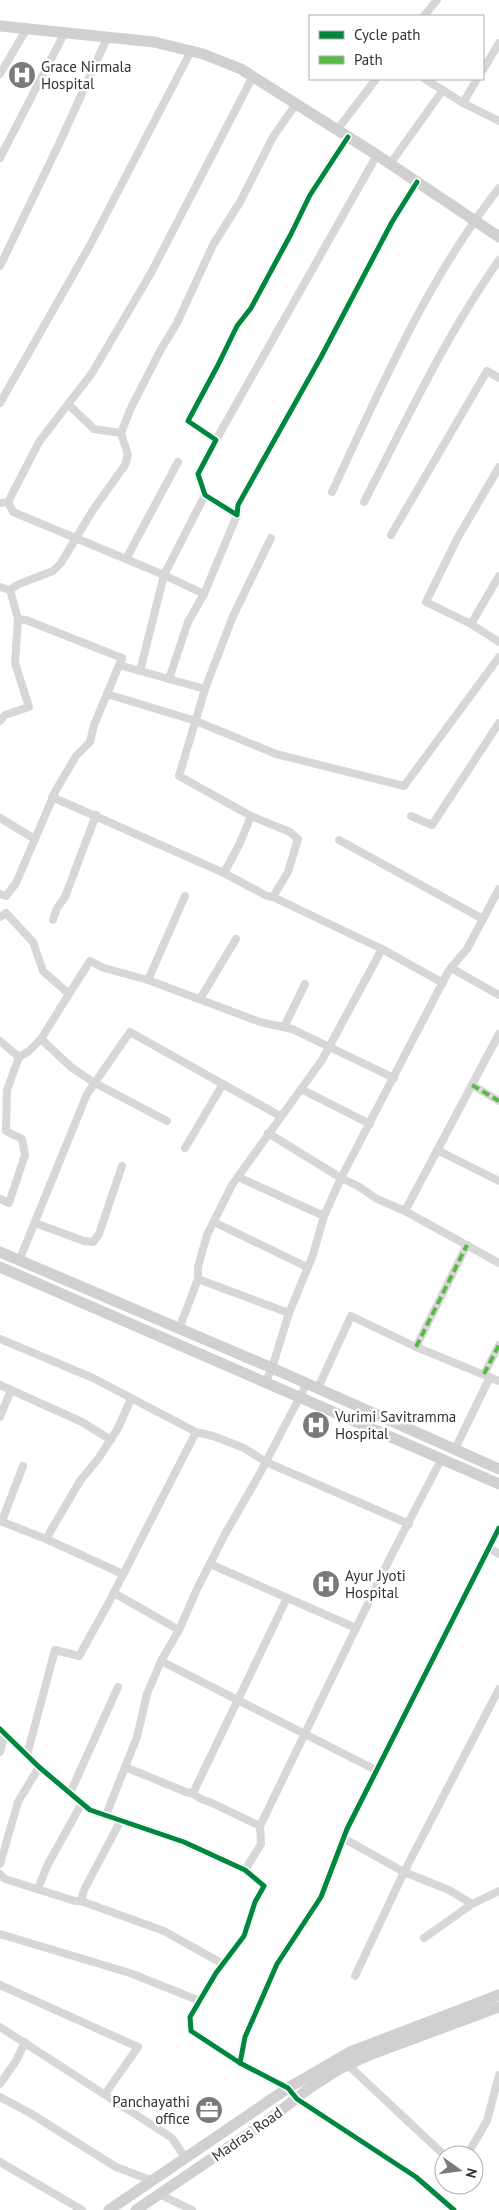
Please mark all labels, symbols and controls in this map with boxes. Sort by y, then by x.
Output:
legend [309,15,484,80]
text: Cycle path [354,25,420,44]
text: Path [354,50,383,69]
place label: Grace Nirmala Hospital [41,57,131,93]
hospital icon: Grace Nirmala Hospital [7,60,37,90]
place label: Vurimi Savitramma Hospital [334,1407,456,1443]
hospital icon: Vurimi Savitramma Hospital [301,1410,331,1440]
place label: Ayur Jyoti Hospital [345,1566,406,1602]
hospital icon: Ayur Jyoti Hospital [311,1569,341,1599]
place label: Panchayathi office [112,2092,190,2128]
office icon: Panchayathi office [194,2095,224,2125]
street label: Madras Road [208,2103,286,2165]
north arrow [434,2145,484,2195]
text: N [462,2167,481,2180]

